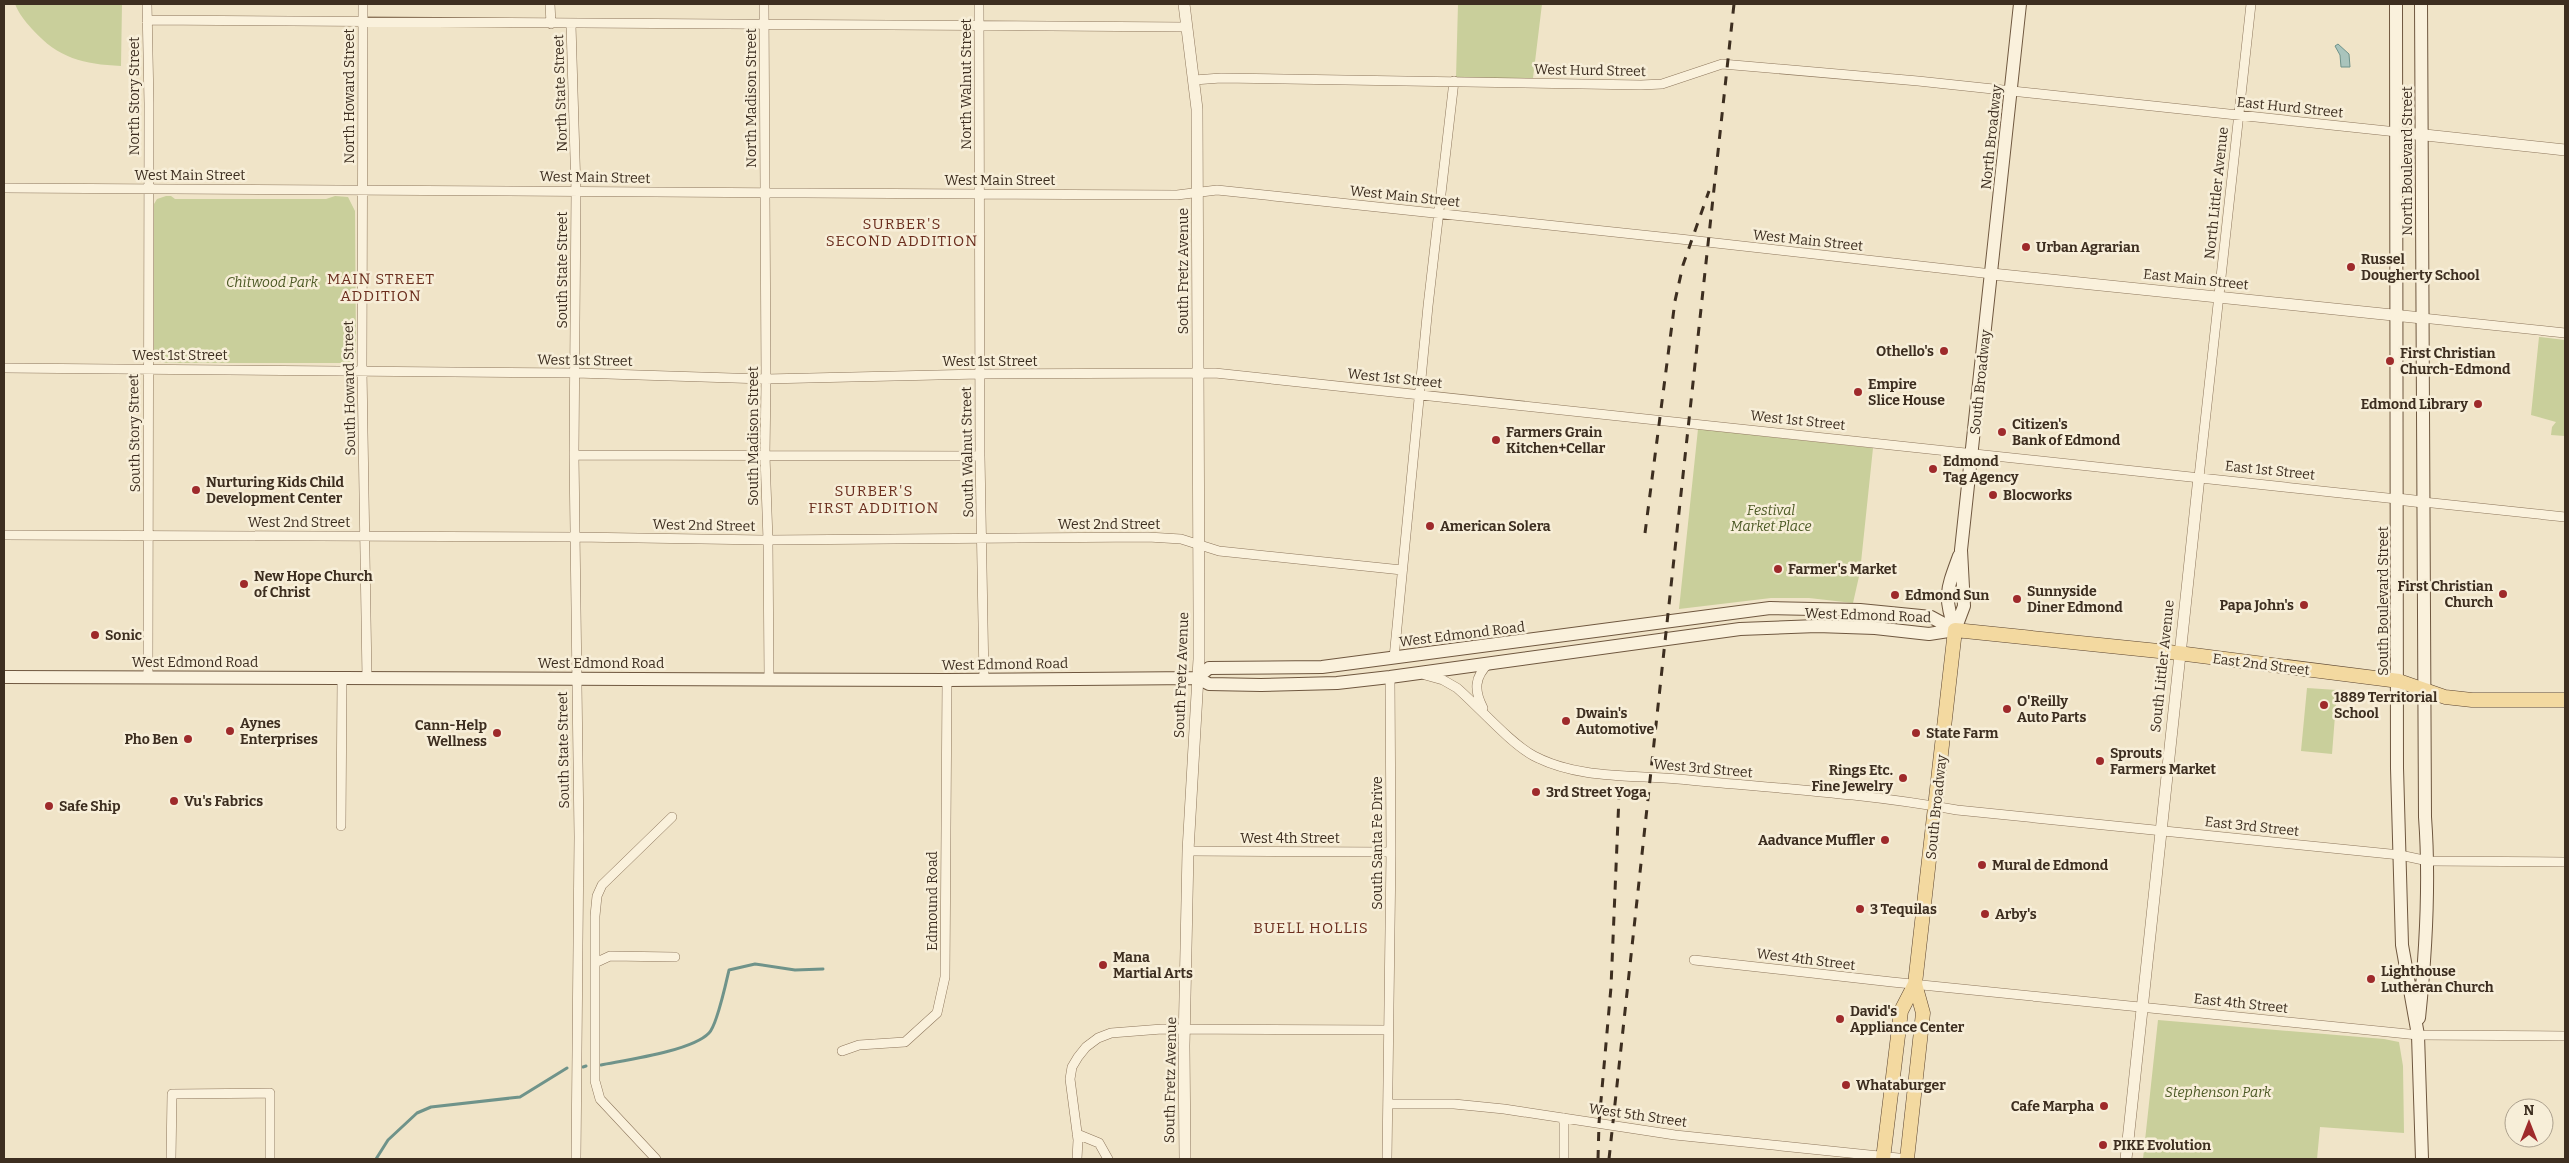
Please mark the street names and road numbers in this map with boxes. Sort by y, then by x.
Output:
street label: North Walnut Street [958,18,975,150]
street label: North Howard Street [341,28,358,164]
street label: North Madison Street [743,28,760,168]
street label: North State Street [550,34,571,152]
street label: North Story Street [126,37,143,155]
street label: West Hurd Street [1534,61,1646,80]
street label: North Broadway [1978,83,2006,190]
street label: North Boulevard Street [2399,86,2416,236]
street label: East Hurd Street [2236,93,2344,122]
street label: North Littler Avenue [2201,126,2232,260]
street label: West Main Street [135,167,245,184]
street label: West Main Street [539,168,651,187]
street label: West Main Street [945,172,1055,189]
street label: West Main Street [1349,182,1461,211]
street label: South Fretz Avenue [1175,208,1192,334]
street label: South State Street [554,211,571,329]
street label: West Main Street [1752,226,1864,255]
street label: East Main Street [2142,266,2250,293]
street label: South Howard Street [340,320,359,456]
street label: South Broadway [1967,328,1995,435]
street label: West 1st Street [132,347,228,364]
street label: West 1st Street [537,351,633,370]
street label: West 1st Street [942,353,1038,370]
street label: West 1st Street [1347,365,1443,392]
street label: South Madison Street [745,366,762,506]
street label: South Story Street [125,374,144,492]
street label: South Walnut Street [958,386,977,518]
street label: West 1st Street [1750,407,1846,434]
street label: East 1st Street [2224,457,2316,484]
street label: West 2nd Street [248,514,350,531]
street label: West 2nd Street [653,516,755,535]
street label: West 2nd Street [1058,516,1160,533]
street label: South Boulevard Street [2375,526,2392,676]
street label: South Littler Avenue [2147,599,2178,733]
street label: West Edmond Road [1804,605,1932,626]
street label: South Fretz Avenue [1171,612,1192,738]
street label: West Edmond Road [1398,618,1526,651]
street label: East 2nd Street [2211,650,2310,679]
street label: West Edmond Road [132,654,258,671]
street label: West Edmond Road [538,655,664,672]
street label: West Edmond Road [942,655,1068,674]
street label: South State Street [554,691,573,809]
street label: South Broadway [1923,753,1951,860]
street label: West 3rd Street [1653,756,1753,781]
street label: South Santa Fe Drive [1369,776,1386,910]
street label: East 3rd Street [2204,813,2300,840]
street label: West 4th Street [1240,830,1340,847]
street label: Edmound Road [924,851,941,951]
street label: West 4th Street [1755,945,1856,974]
street label: East 4th Street [2193,990,2289,1017]
street label: South Fretz Avenue [1161,1017,1180,1143]
street label: West 5th Street [1588,1100,1688,1131]

